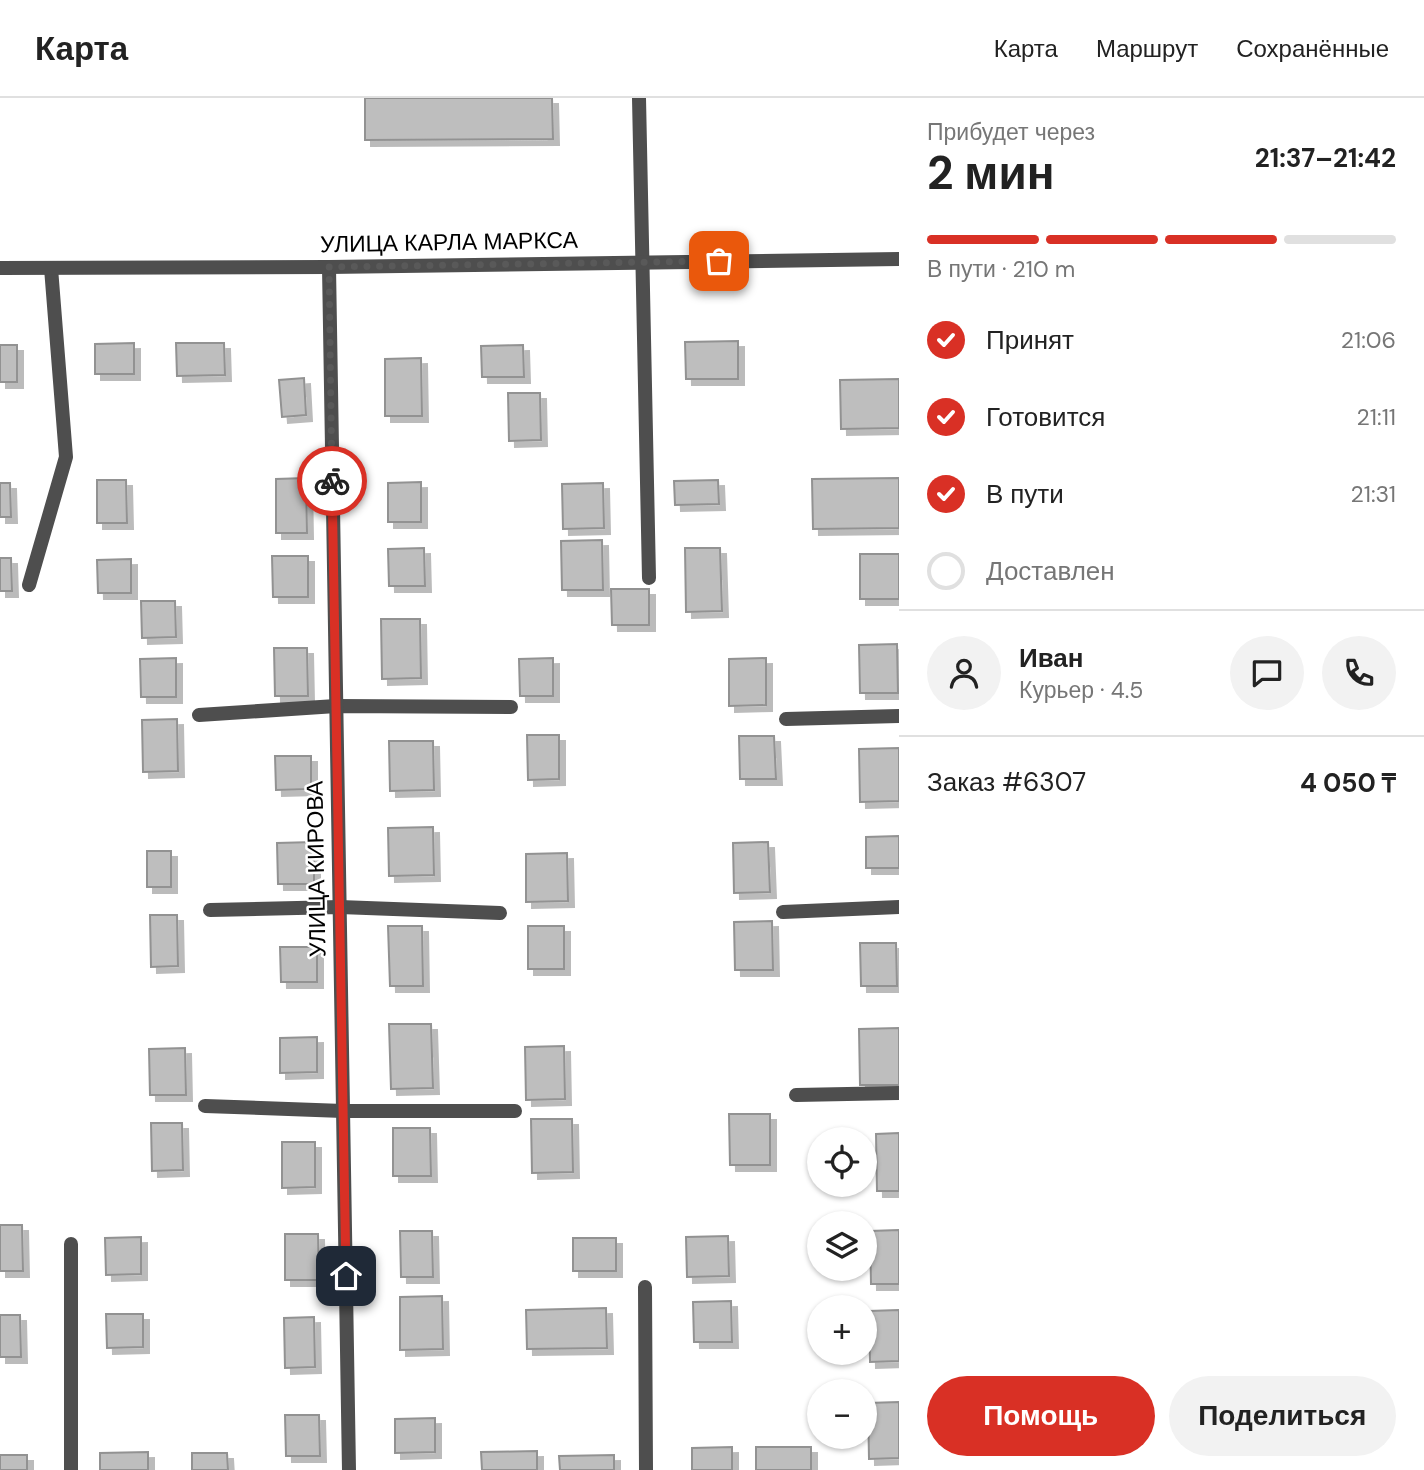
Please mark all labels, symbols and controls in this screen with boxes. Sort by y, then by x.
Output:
text: Карта [35,27,128,70]
text: Карта [994,33,1058,64]
text: Маршрут [1096,33,1198,64]
text: Сохранённые [1236,33,1389,64]
text: Прибудет через [927,117,1095,147]
text: 21:37–21:42 [1255,141,1396,175]
text: 2 мин [927,143,1054,203]
street label: УЛИЦА КАРЛА МАРКСА [320,225,579,259]
pin [689,231,749,291]
icon: bag [700,242,738,280]
text: В пути · 210 m [927,254,1075,284]
icon: check [927,321,965,359]
text: Принят [986,323,1074,357]
text: 21:06 [1341,325,1396,355]
icon: check [927,398,965,436]
text: Готовится [986,400,1105,434]
text: 21:11 [1357,402,1396,432]
courier [297,446,367,516]
icon: bike [313,462,351,500]
icon: check [927,475,965,513]
text: В пути [986,477,1064,511]
text: 21:31 [1351,479,1396,509]
text: Доставлен [986,554,1115,588]
button: person [927,636,1001,710]
button: chat [1230,636,1304,710]
button: phone [1322,636,1396,710]
text: Иван [1019,641,1084,675]
text: Курьер · 4.5 [1019,675,1143,705]
text: Заказ #6307 [927,765,1086,799]
text: 4 050 ₸ [1300,766,1396,800]
street label: УЛИЦА КИРОВА [299,780,333,958]
map controls [807,1127,877,1449]
button: locate [807,1127,877,1197]
button: layers [807,1211,877,1281]
pin [316,1246,376,1306]
icon: home [327,1257,365,1295]
button: + [807,1295,877,1365]
button: Помощь [927,1376,1155,1456]
button: Поделиться [1169,1376,1396,1456]
button: − [807,1379,877,1449]

